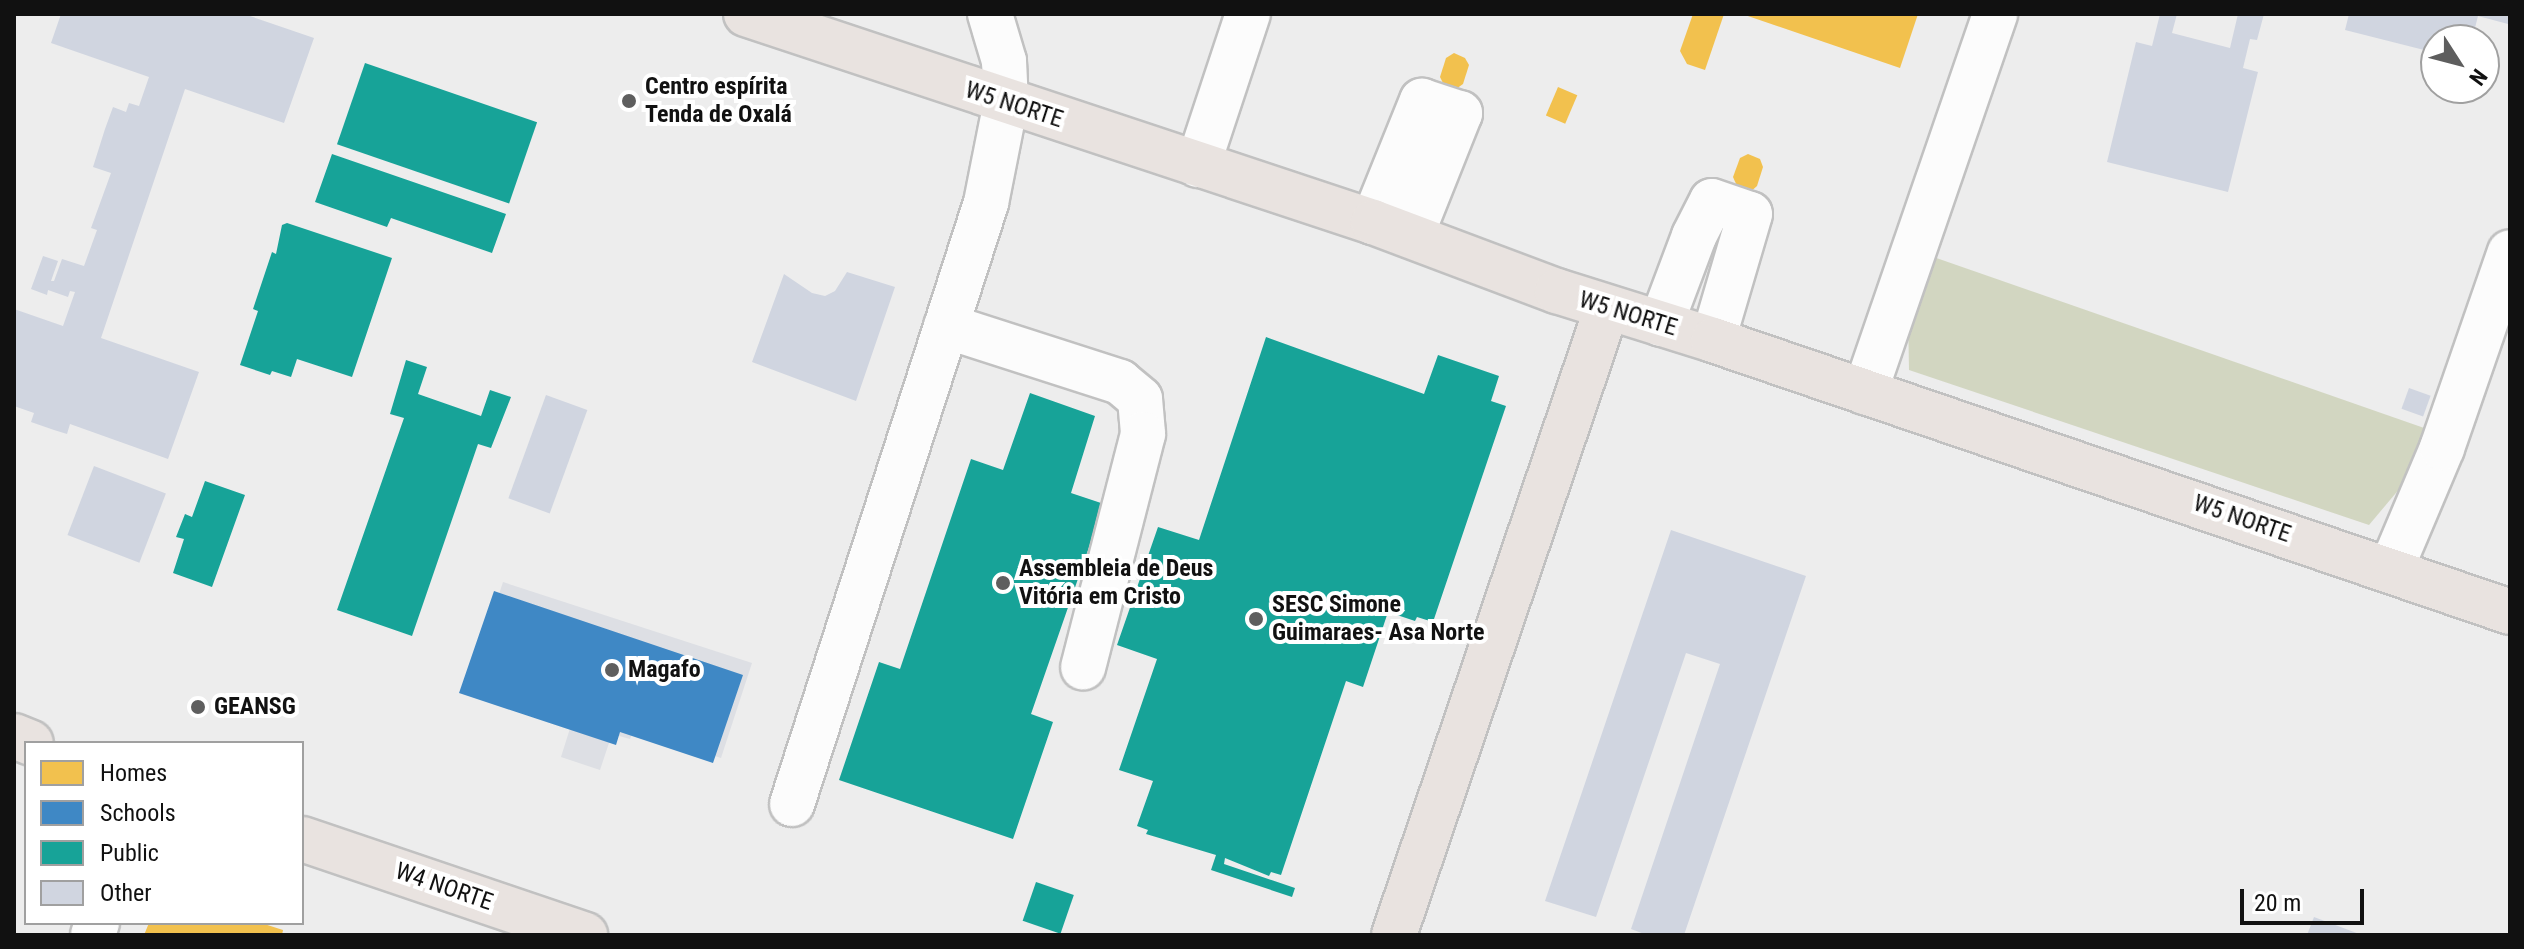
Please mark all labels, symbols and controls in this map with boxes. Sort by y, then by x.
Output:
north arrow [2420,24,2500,104]
text: N [2464,64,2492,90]
place label: Centro espírita Tenda de Oxalá [645,73,792,129]
street label: W5 NORTE [961,76,1067,134]
marker: Centro espírita Tenda de Oxalá [620,92,638,110]
street label: W5 NORTE [1575,285,1681,343]
street label: W5 NORTE [2189,489,2295,549]
place label: Assembleia de Deus Vitória em Cristo [1019,555,1213,611]
marker: Assembleia de Deus Vitória em Cristo [994,574,1012,592]
place label: SESC Simone Guimaraes- Asa Norte [1272,591,1485,647]
marker: SESC Simone Guimaraes- Asa Norte [1247,610,1265,628]
place label: Magafo [628,656,701,684]
marker: Magafo [603,661,621,679]
place label: GEANSG [214,693,296,721]
marker: GEANSG [189,698,207,716]
legend [24,741,304,925]
text: Homes [100,759,167,787]
text: Schools [100,799,176,827]
text: Public [100,839,159,867]
street label: W4 NORTE [391,857,497,917]
scale bar [2244,873,2368,923]
text: Other [100,879,152,907]
text: 20 m [2254,889,2301,917]

